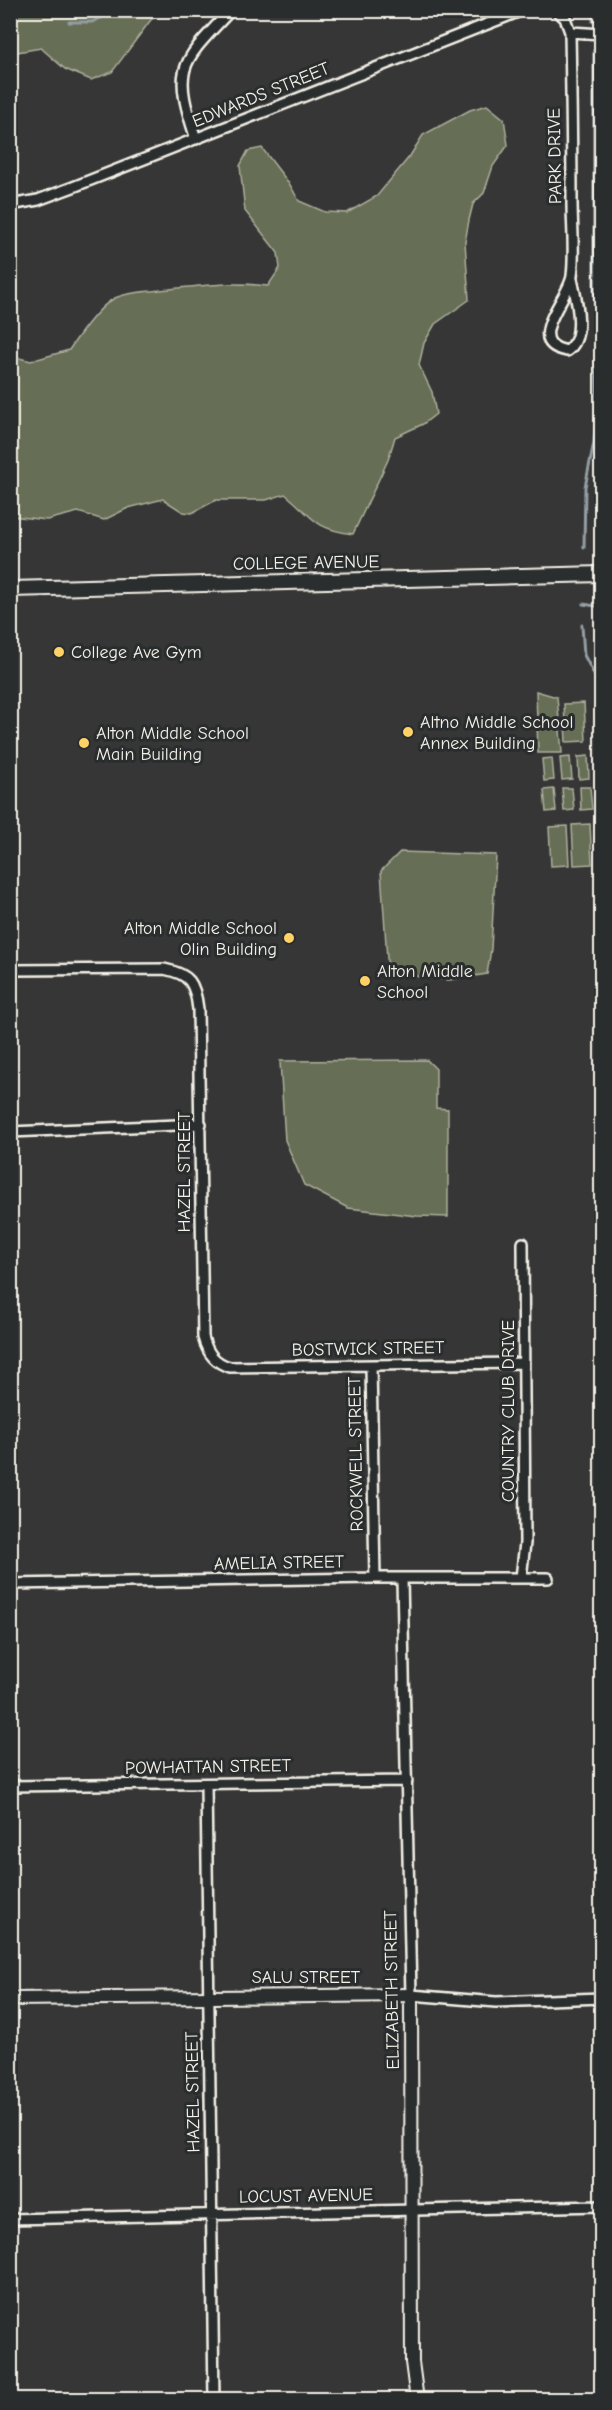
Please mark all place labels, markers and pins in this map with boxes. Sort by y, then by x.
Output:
place label: College Ave Gym [71,642,202,663]
marker: College Ave Gym [52,645,66,659]
place label: Altno Middle School Annex Building [420,712,574,754]
place label: Alton Middle School Main Building [96,723,249,765]
marker: Altno Middle School Annex Building [401,725,415,739]
marker: Alton Middle School Main Building [77,736,91,750]
place label: Alton Middle School Olin Building [124,918,277,960]
marker: Alton Middle School Olin Building [282,931,296,945]
place label: Alton Middle School [377,961,473,1003]
marker: Alton Middle School [358,974,372,988]

